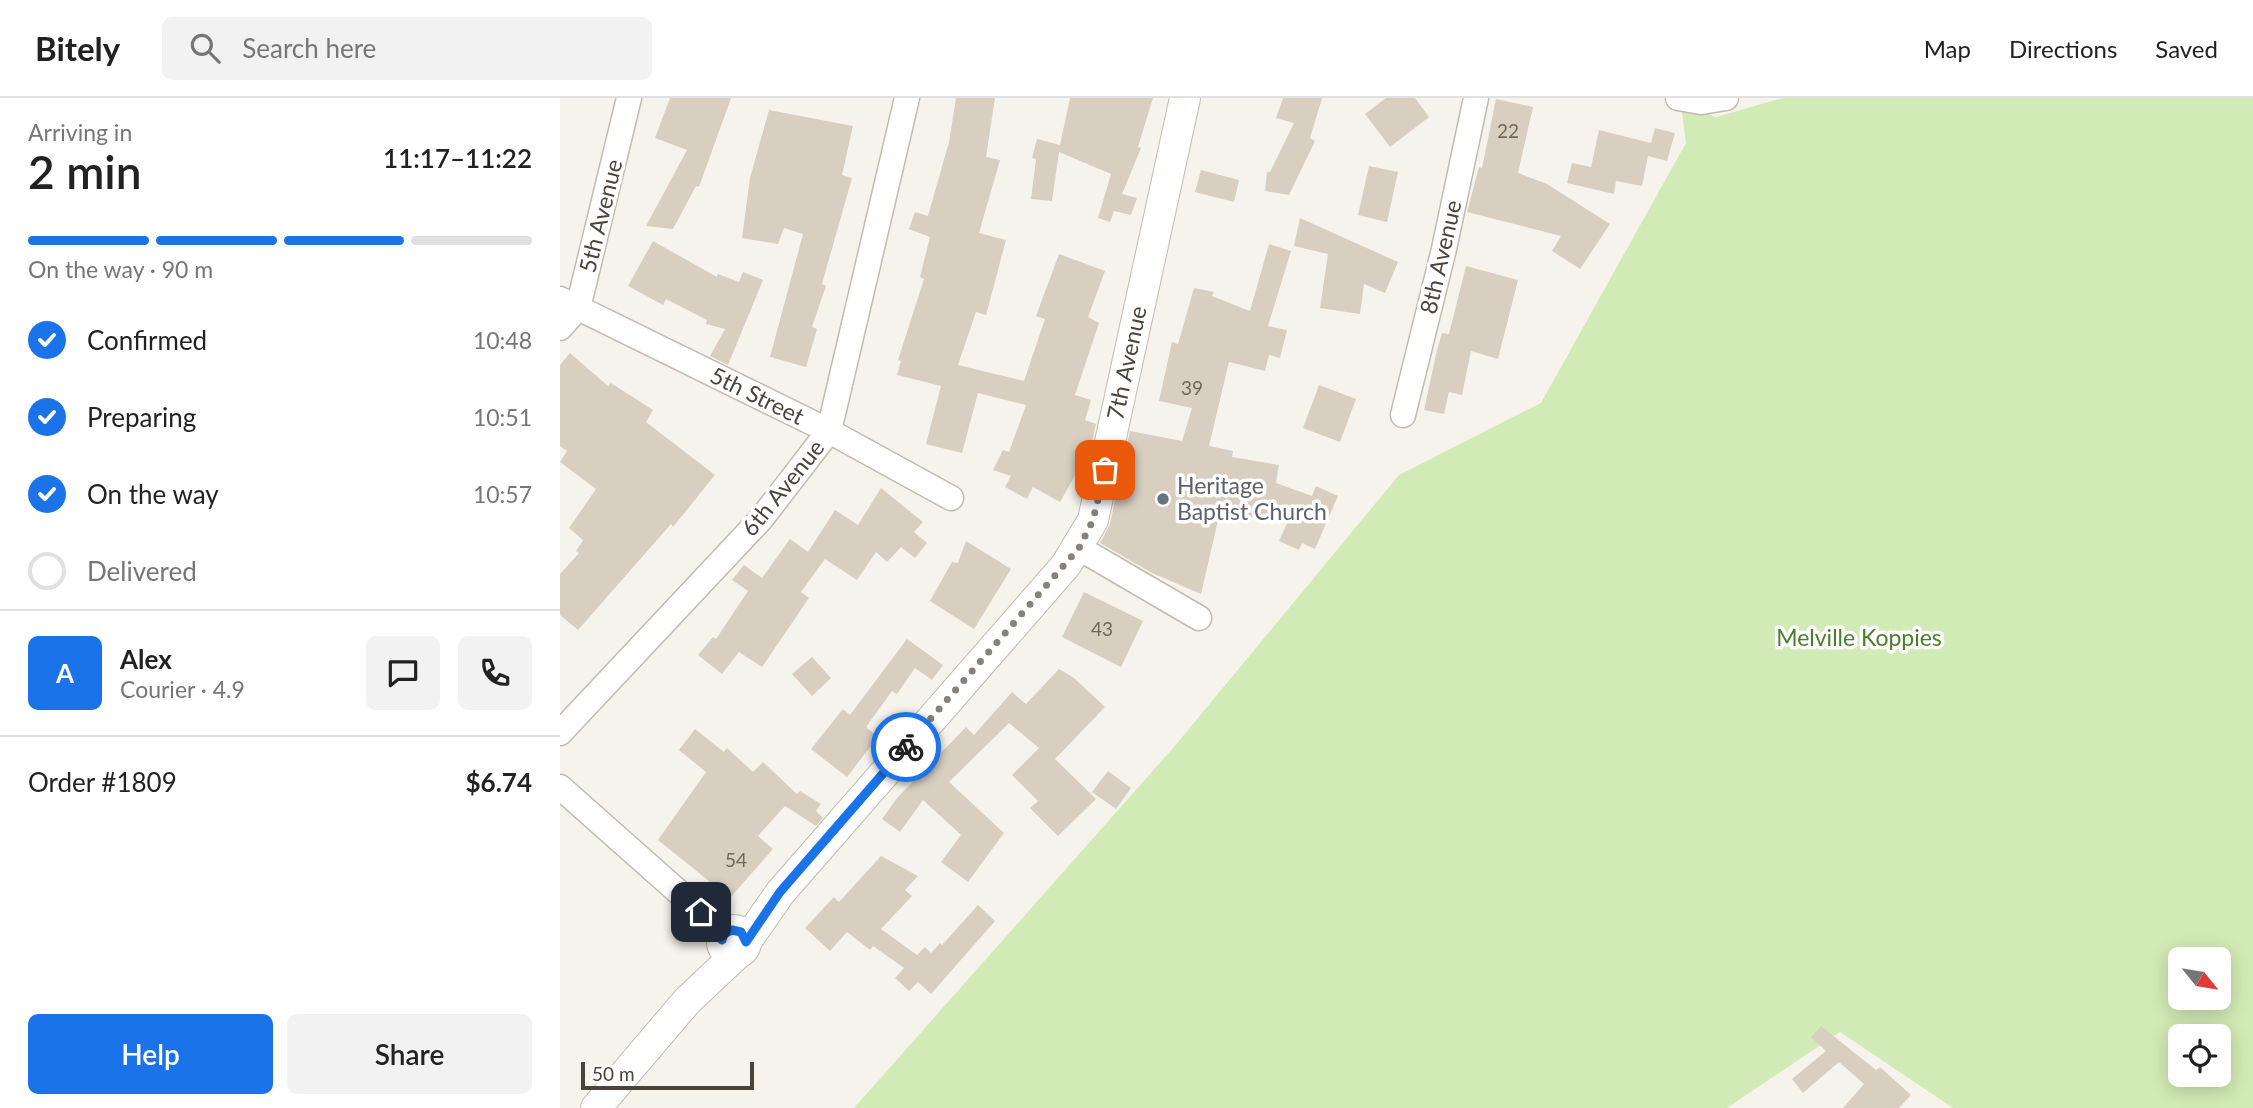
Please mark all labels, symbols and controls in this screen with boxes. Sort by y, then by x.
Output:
search box [162,17,652,80]
text: Bitely [35,28,120,68]
icon: search [186,29,224,67]
text: Search here [242,32,376,64]
text: Map [1924,34,1971,63]
text: Directions [2009,34,2117,63]
text: Saved [2155,34,2218,63]
text: Arriving in [28,118,132,146]
house number: 22 [1497,119,1519,142]
text: 11:17–11:22 [383,142,532,174]
text: 2 min [28,144,142,199]
street label: 5th Avenue [572,156,628,275]
street label: 8th Avenue [1413,197,1467,316]
text: On the way · 90 m [28,255,213,283]
street label: 7th Avenue [1100,303,1152,422]
icon: check [28,321,66,359]
text: Confirmed [87,324,207,356]
text: 10:48 [473,326,532,354]
street label: 5th Street [706,360,810,430]
house number: 39 [1181,376,1203,399]
icon: check [28,398,66,436]
text: Preparing [87,401,196,433]
text: 10:51 [473,403,532,431]
street label: 6th Avenue [735,434,830,541]
pin [1075,440,1135,500]
icon: bag [1086,451,1124,489]
place label: Heritage Baptist Church [1177,471,1327,525]
icon: check [28,475,66,513]
text: On the way [87,478,219,510]
text: 10:57 [473,480,532,508]
marker: Heritage Baptist Church [1155,491,1171,507]
text: Delivered [87,555,197,587]
house number: 43 [1091,617,1113,640]
park label: Melville Koppies [1776,623,1942,651]
button: chat [366,636,440,710]
button: phone [458,636,532,710]
text: Alex [120,643,172,675]
text: A [56,657,74,689]
text: Courier · 4.9 [120,675,245,703]
courier [871,712,941,782]
icon: bike [887,728,925,766]
text: Order #1809 [28,766,177,798]
text: $6.74 [466,766,532,798]
house number: 54 [725,848,747,871]
pin [671,882,731,942]
icon: home [682,893,720,931]
north arrow [2168,947,2231,1010]
map controls [2168,947,2231,1087]
button: Help [28,1014,273,1094]
button: Share [287,1014,532,1094]
button: locate [2168,1024,2231,1087]
scale bar [581,1059,754,1091]
text: 50 m [592,1062,635,1085]

